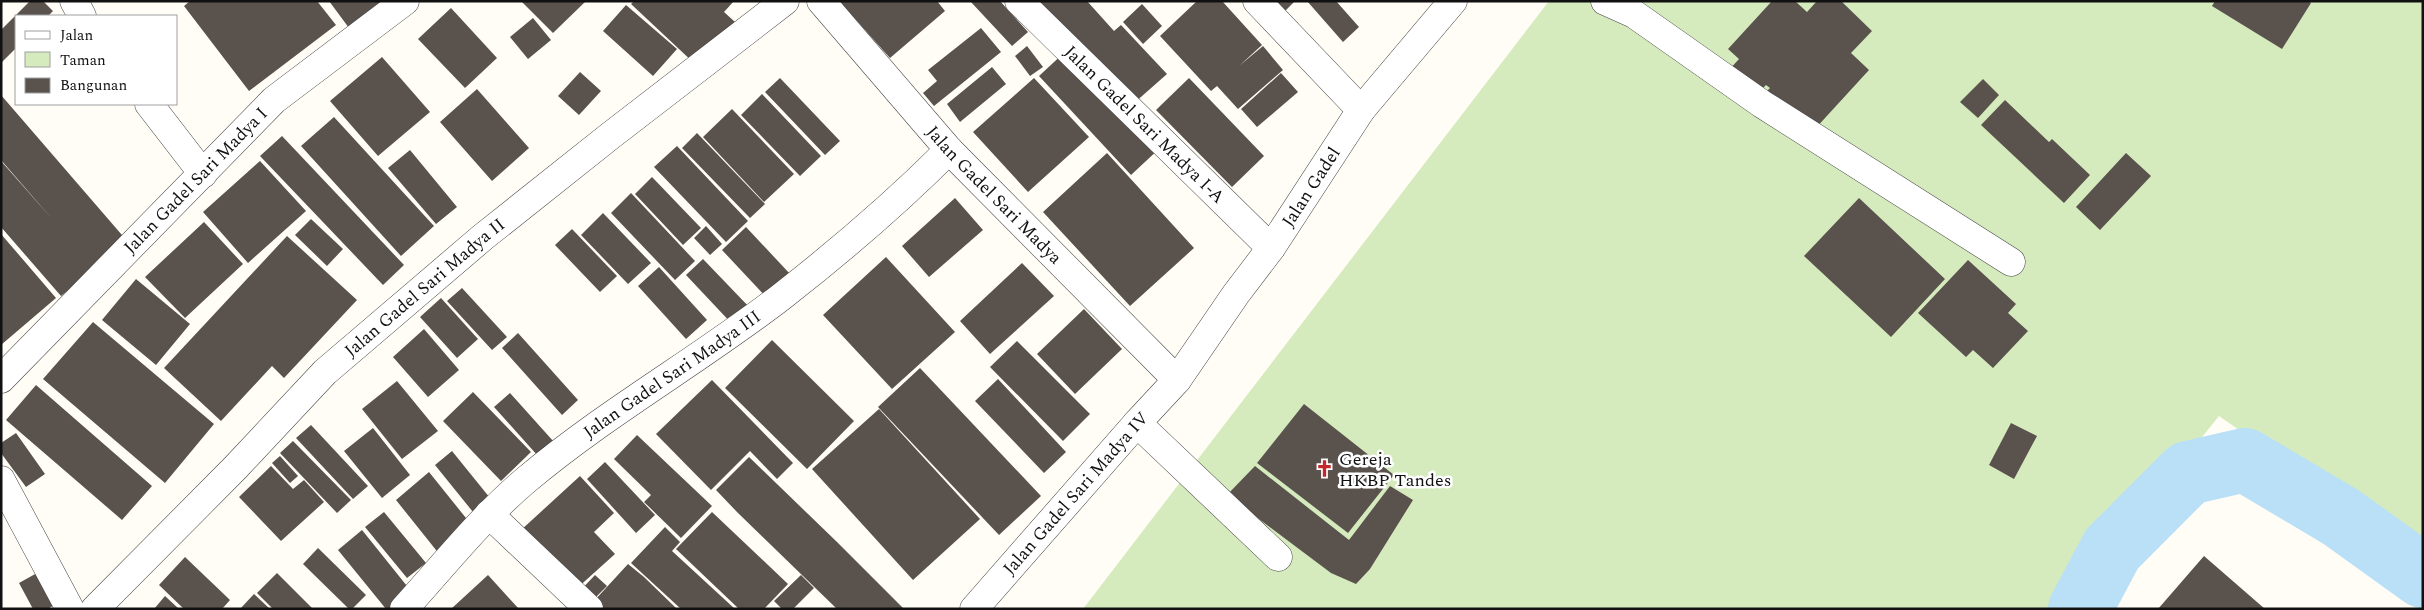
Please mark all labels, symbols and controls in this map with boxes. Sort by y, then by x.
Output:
legend [15,15,178,105]
text: Jalan [60,24,93,47]
street label: Jalan Gadel Sari Madya I-A [1058,39,1231,210]
text: Taman [60,49,106,72]
text: Bangunan [60,74,127,97]
street label: Jalan Gadel Sari Madya I [117,101,274,260]
street label: Jalan Gadel Sari Madya [920,119,1069,271]
street label: Jalan Gadel [1275,141,1347,232]
street label: Jalan Gadel Sari Madya II [338,211,511,364]
street label: Jalan Gadel Sari Madya III [577,303,766,445]
street label: Jalan Gadel Sari Madya IV [996,405,1155,581]
place label: Gereja HKBP Tandes [1339,446,1452,494]
church icon: Gereja HKBP Tandes [1315,459,1335,479]

